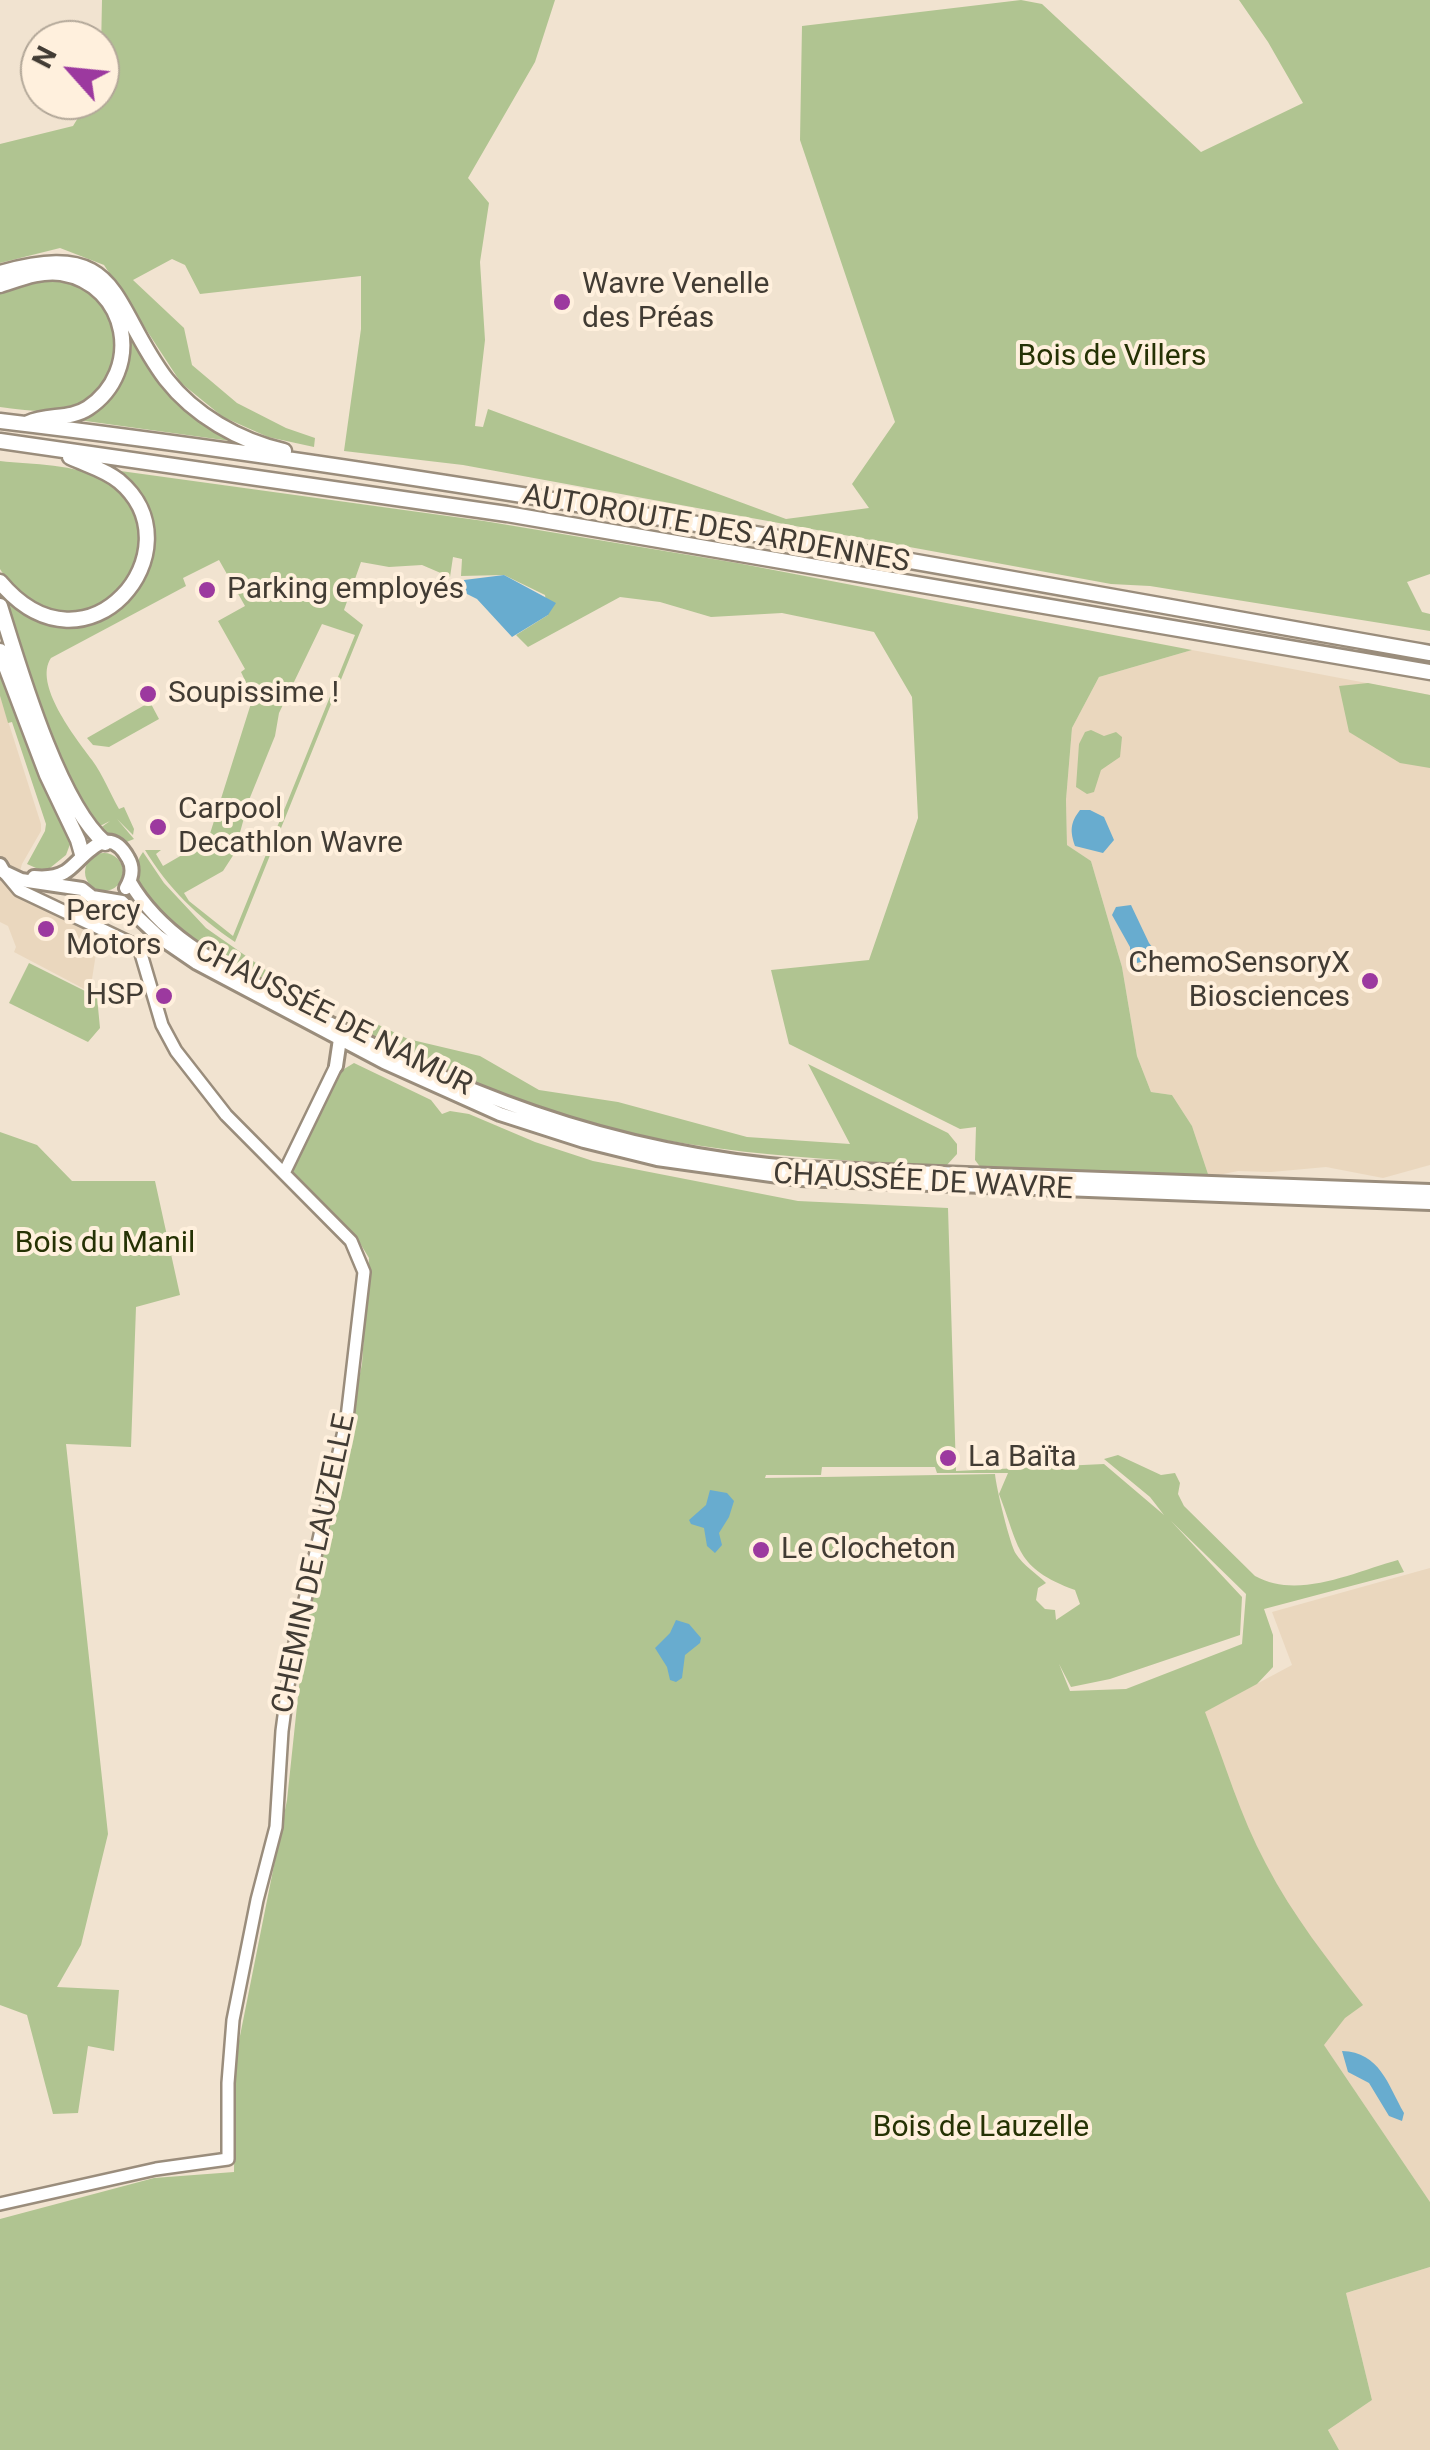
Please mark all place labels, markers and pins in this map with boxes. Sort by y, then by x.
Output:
place label: Wavre Venelle des Préas [582,267,769,338]
marker: Wavre Venelle des Préas [551,291,573,313]
place label: Parking employés [227,572,464,608]
marker: Parking employés [196,579,218,601]
place label: Soupissime ! [168,676,339,712]
marker: Soupissime ! [137,683,159,705]
place label: Carpool Decathlon Wavre [178,792,403,862]
marker: Carpool Decathlon Wavre [147,816,169,838]
place label: Percy Motors [66,894,162,964]
marker: Percy Motors [35,918,57,940]
place label: ChemoSensoryX Biosciences [1128,946,1350,1016]
marker: ChemoSensoryX Biosciences [1359,970,1381,992]
place label: HSP [86,978,144,1014]
marker: HSP [153,985,175,1007]
place label: La Baïta [968,1440,1076,1476]
marker: La Baïta [937,1447,959,1469]
place label: Le Clocheton [781,1532,956,1568]
marker: Le Clocheton [750,1539,772,1561]

